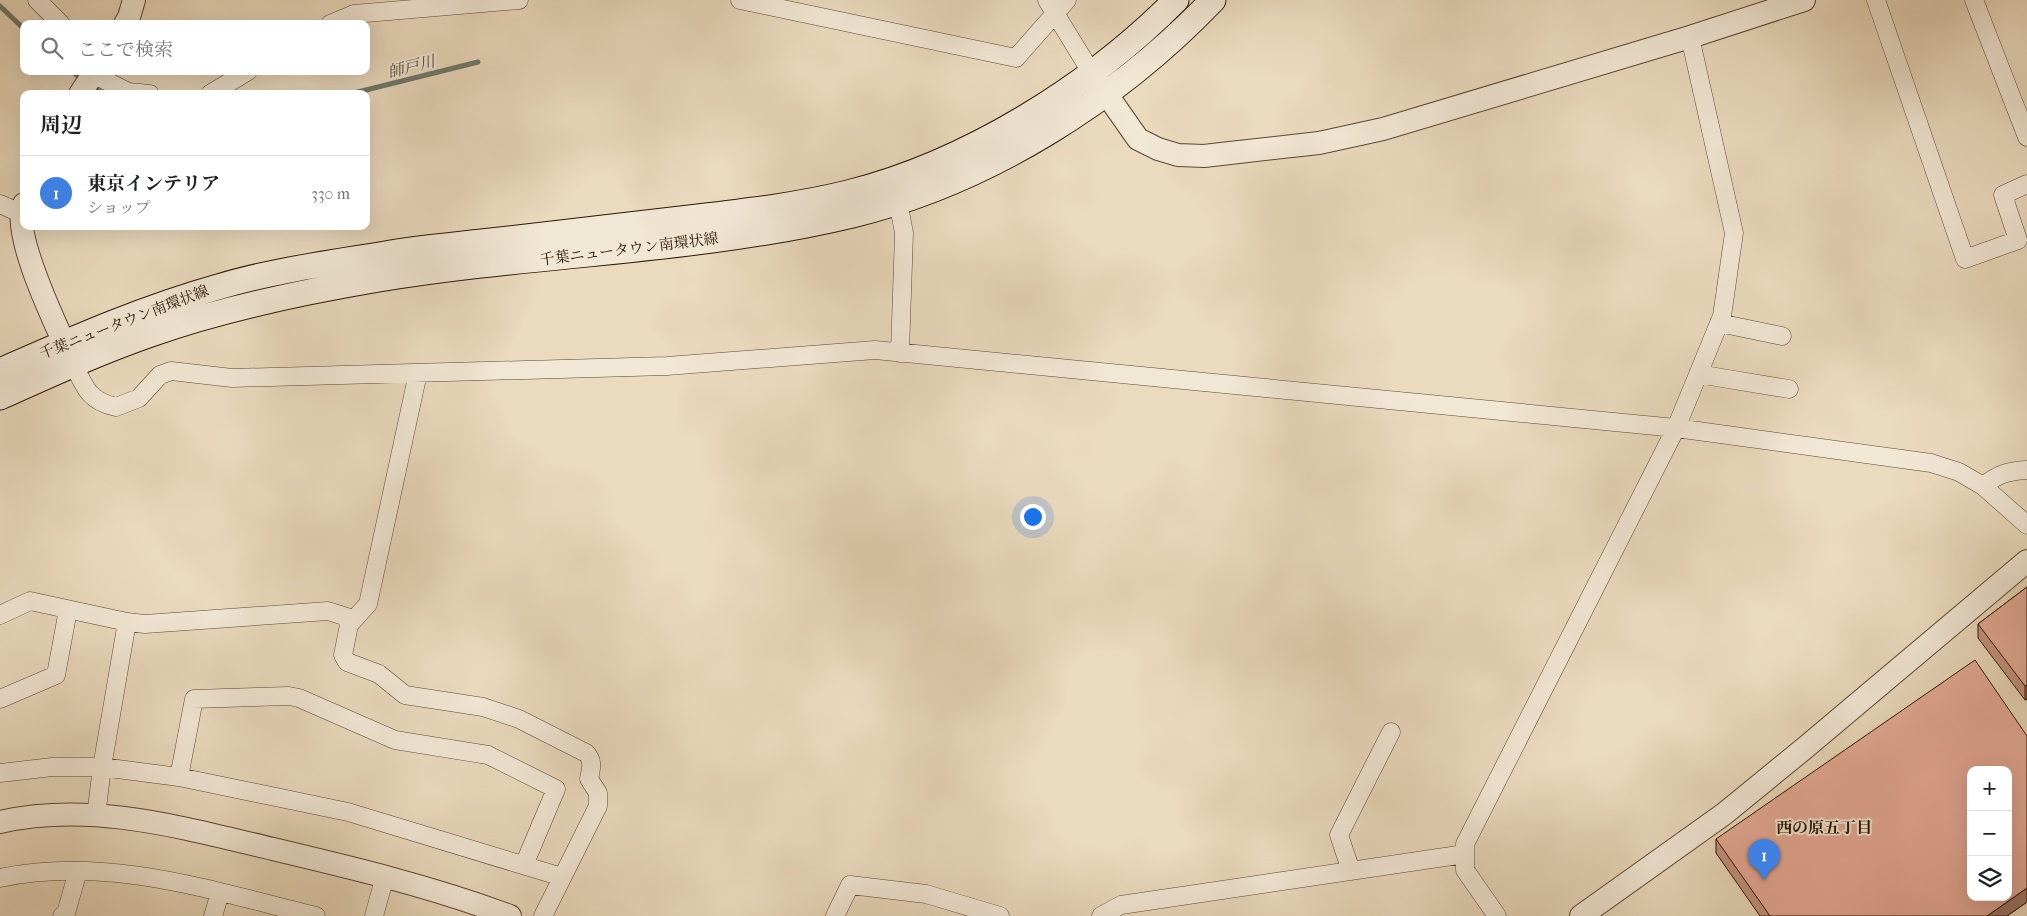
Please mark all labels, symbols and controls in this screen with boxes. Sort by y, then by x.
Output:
search box [20,20,370,75]
icon: search [38,34,66,62]
text: ここで検索 [78,39,173,61]
water label: 師戸川 [386,51,439,82]
text: 周辺 [40,113,82,137]
text: 東京インテリア [87,173,220,195]
text: 1 [53,184,59,203]
text: 330 m [311,184,350,203]
text: ショップ [87,198,151,217]
street label: 千葉ニュータウン南環状線 [539,229,719,269]
street label: 千葉ニュータウン南環状線 [37,281,211,363]
your location [1020,504,1046,530]
map controls [1967,766,2012,901]
button: + [1967,766,2012,811]
button: − [1967,811,2012,856]
district label: 西の原五丁目 [1776,818,1872,837]
pin: 1 [1748,839,1780,880]
button: layers [1967,856,2012,901]

